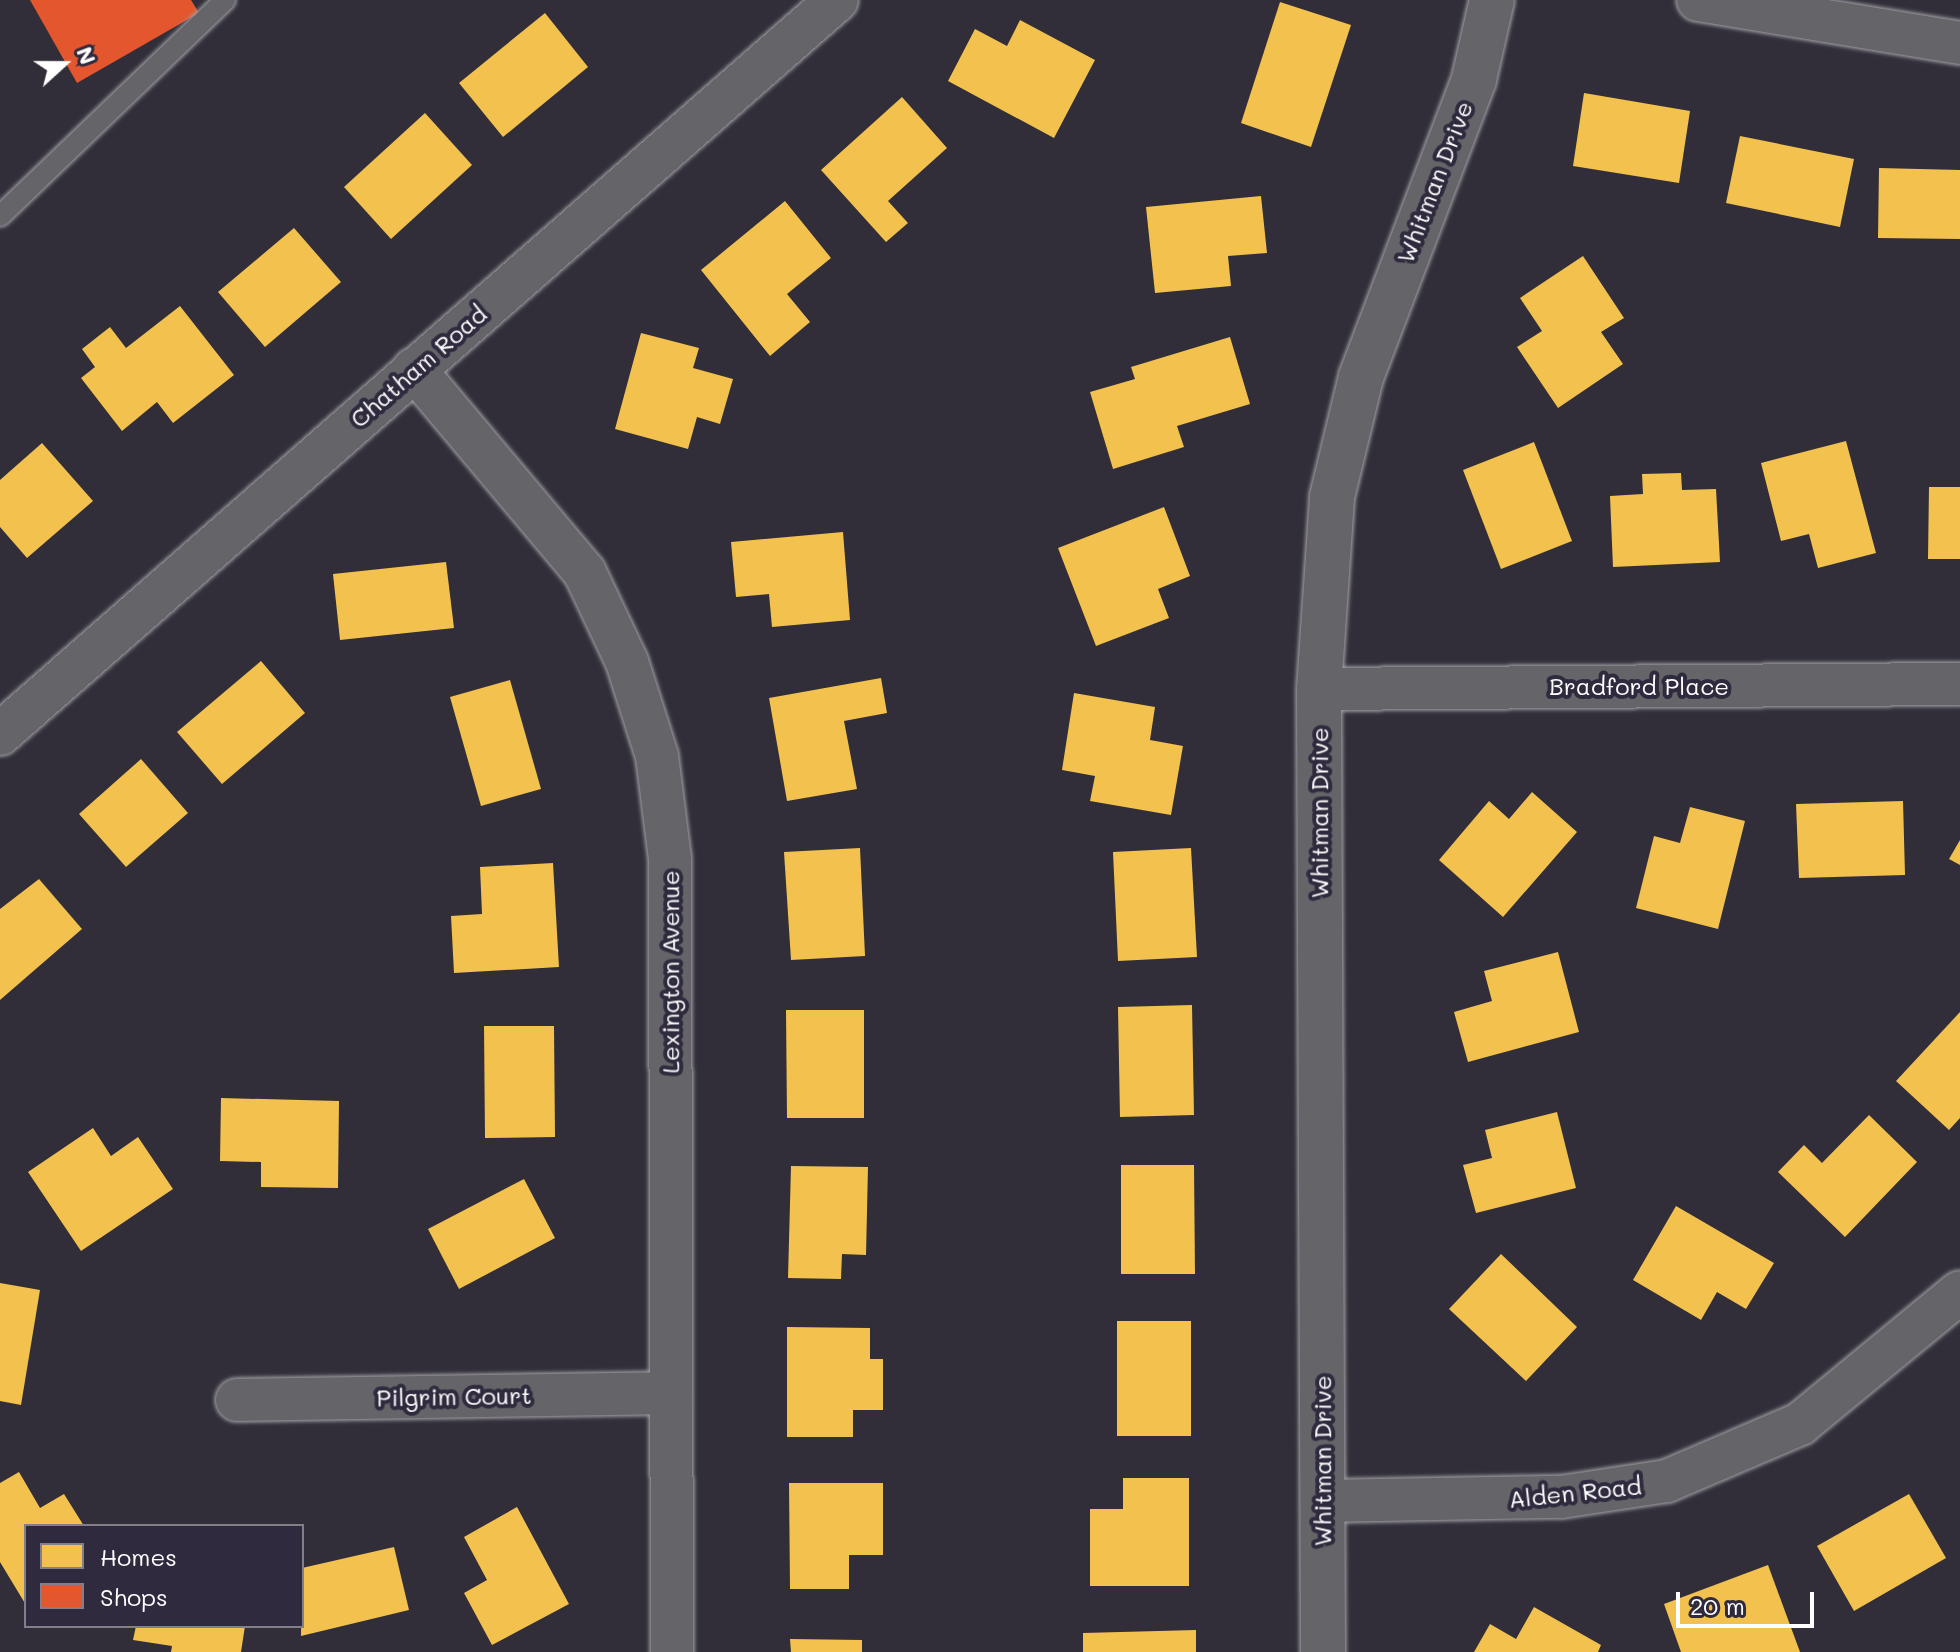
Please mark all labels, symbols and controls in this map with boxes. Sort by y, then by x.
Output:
north arrow [24,24,104,104]
text: N [70,42,103,68]
street label: Whitman Drive [1390,97,1478,267]
street label: Chatham Road [344,299,492,433]
street label: Bradford Place [1549,672,1729,700]
street label: Whitman Drive [1305,728,1333,898]
street label: Lexington Avenue [656,870,684,1074]
street label: Whitman Drive [1308,1376,1336,1546]
street label: Pilgrim Court [376,1380,532,1412]
street label: Alden Road [1507,1471,1643,1513]
legend [24,1524,304,1628]
text: Homes [100,1541,177,1572]
scale bar [1680,1576,1818,1626]
text: Shops [100,1581,168,1612]
text: 20 m [1690,1590,1745,1621]

